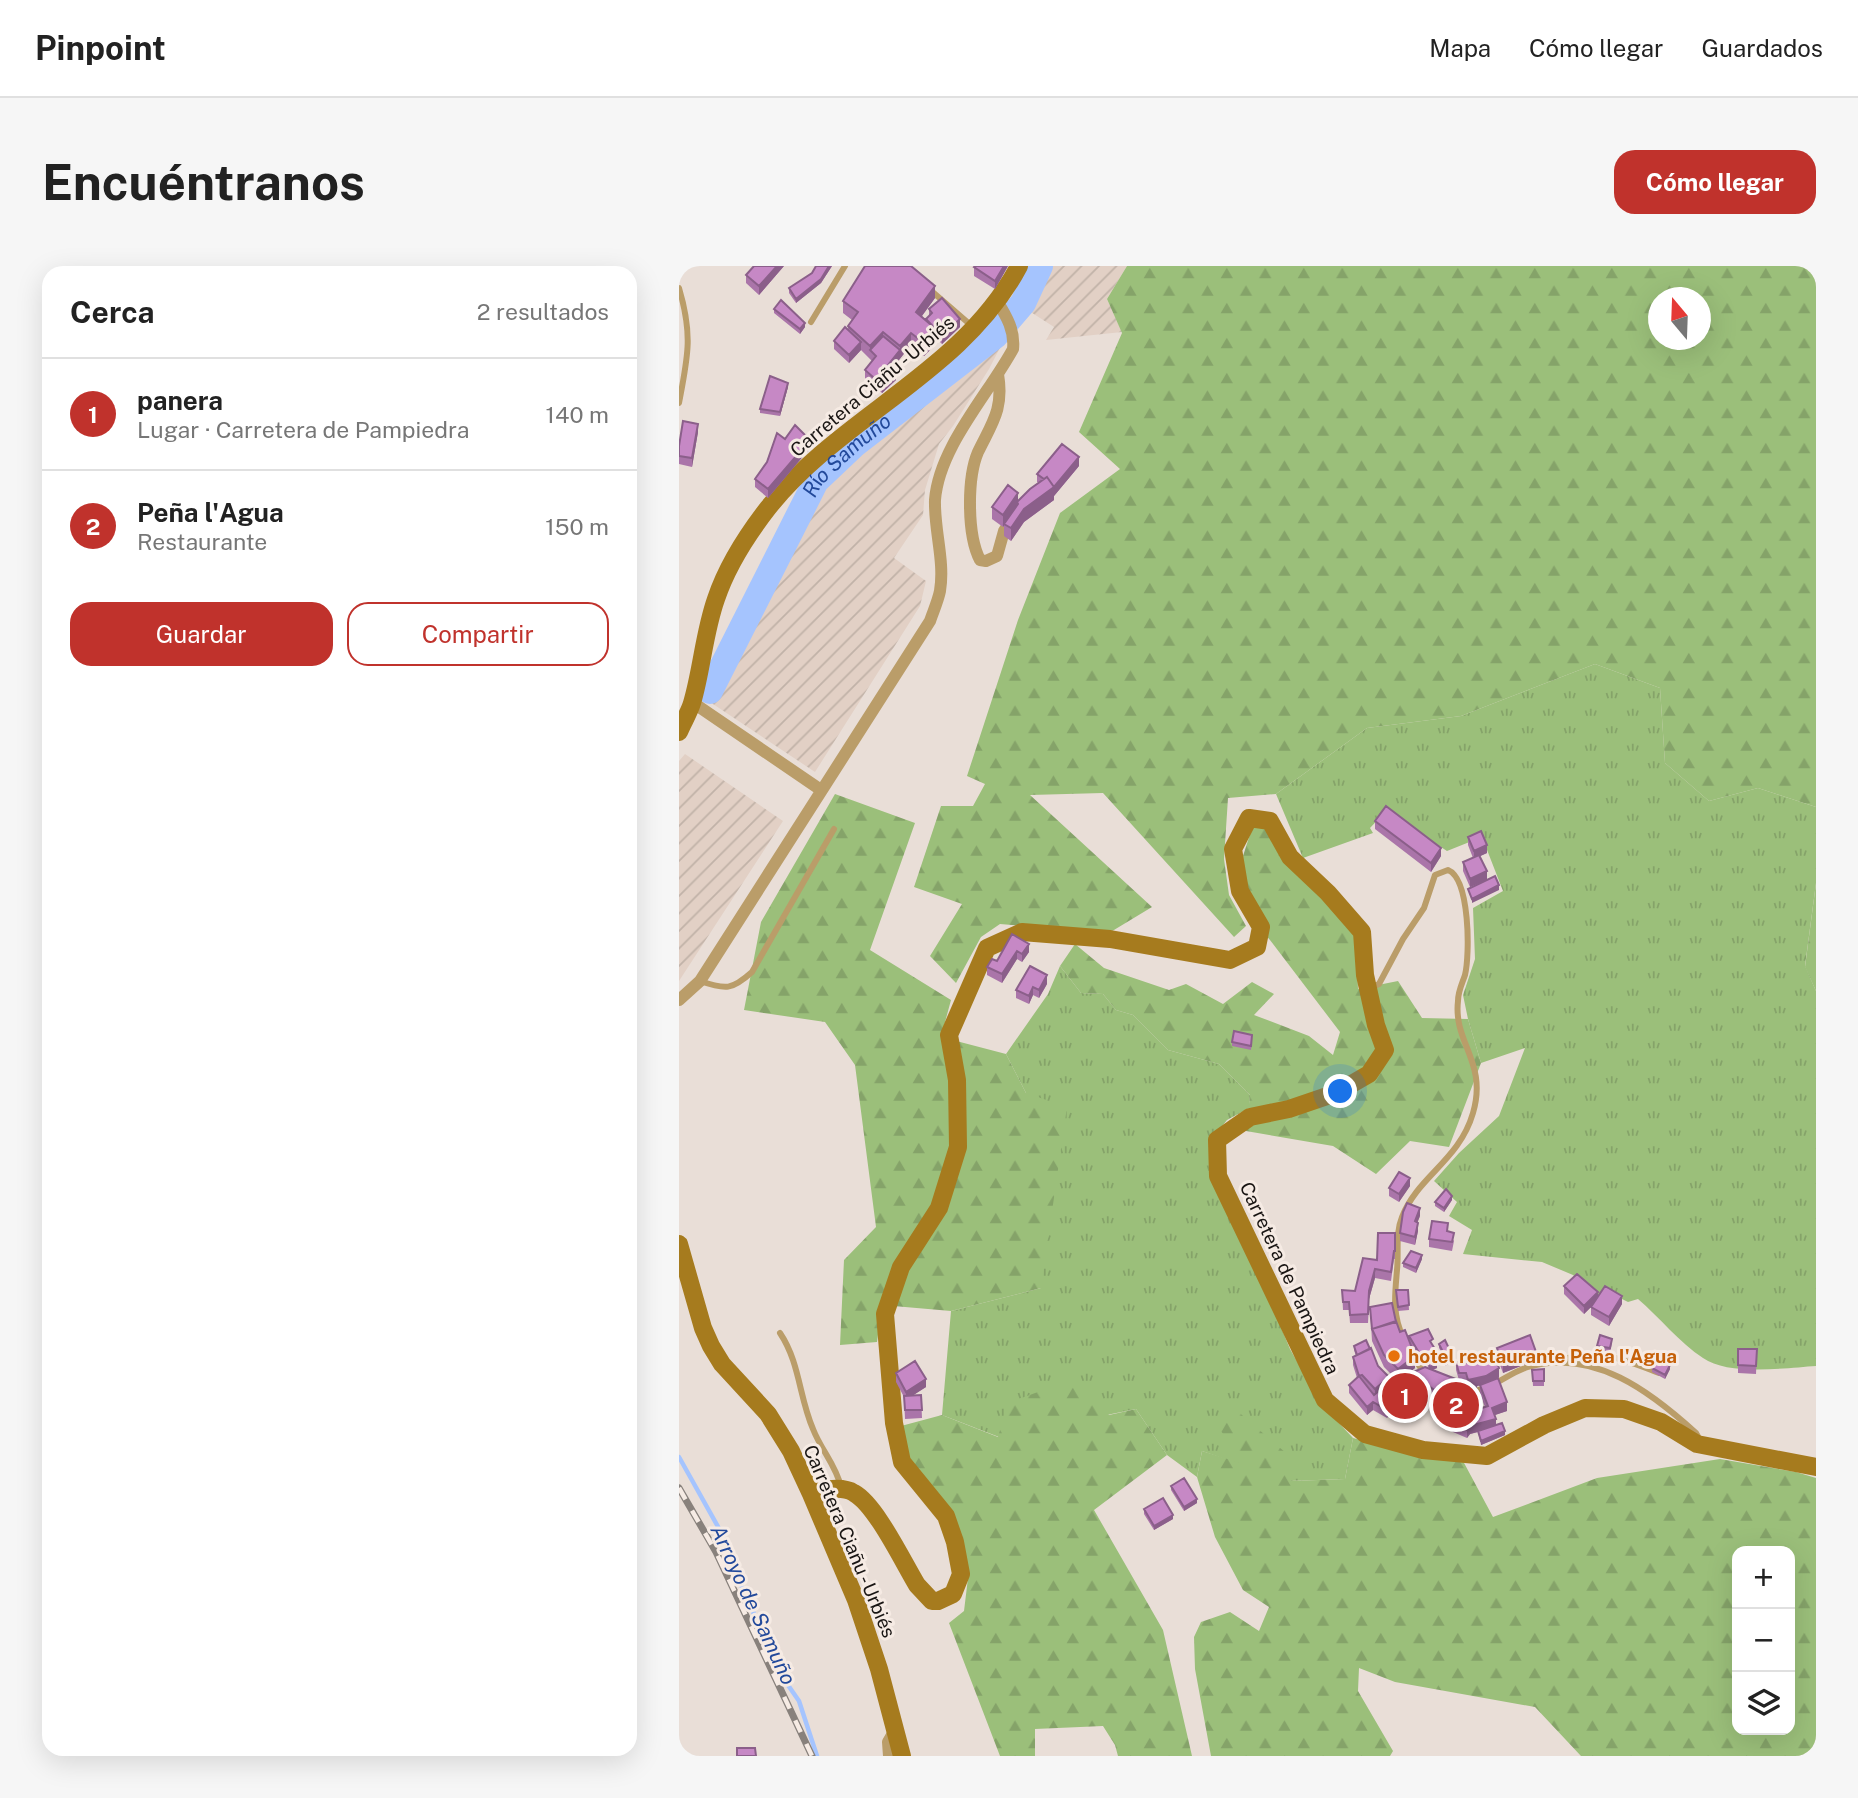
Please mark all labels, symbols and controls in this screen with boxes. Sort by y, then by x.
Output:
text: Pinpoint [35,29,166,67]
text: Mapa [1429,34,1491,62]
text: Cómo llegar [1529,34,1663,62]
text: Guardados [1701,34,1823,62]
button: Cómo llegar [1614,150,1816,214]
text: Encuéntranos [42,153,365,211]
north arrow [1648,287,1711,350]
text: Cerca [70,294,155,330]
text: 2 resultados [477,298,609,325]
street label: Carretera Ciañu - Urbiés [786,311,958,461]
text: panera [137,385,223,416]
text: 1 [88,401,98,428]
text: 140 m [546,401,609,428]
water label: Río Samuño [797,408,896,501]
text: Lugar · Carretera de Pampiedra [137,416,469,443]
text: Peña l'Agua [137,497,284,528]
text: 2 [86,513,100,540]
text: 150 m [545,513,609,540]
text: Restaurante [137,528,267,555]
button: Guardar [70,602,333,666]
button: Compartir [347,602,609,666]
your location [1323,1074,1357,1108]
street label: Carretera de Pampiedra [1236,1178,1344,1378]
place label: hotel restaurante Peña l'Agua [1408,1345,1677,1367]
marker: hotel restaurante Peña l'Agua [1386,1348,1402,1364]
pin: 1 [1382,1370,1428,1422]
pin: 2 [1433,1379,1479,1431]
street label: Carretera Ciañu - Urbiés [799,1441,901,1641]
water label: Arroyo de Samuño [705,1521,801,1689]
map controls [1732,1546,1795,1735]
button: + [1732,1546,1795,1609]
button: − [1732,1609,1795,1672]
button: layers [1732,1672,1795,1735]

